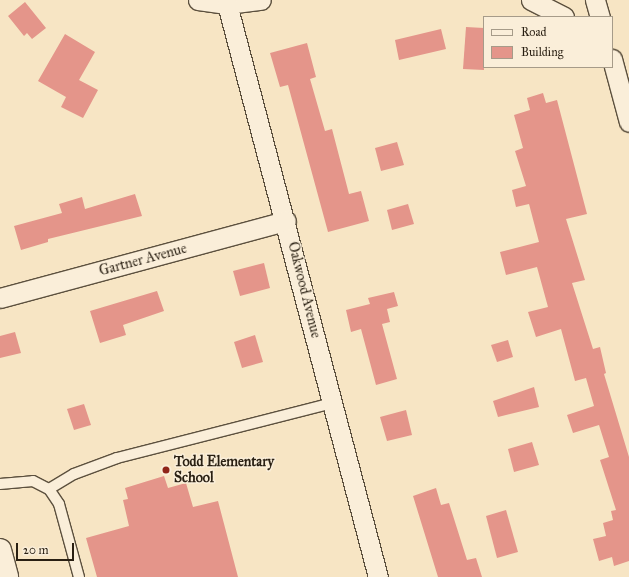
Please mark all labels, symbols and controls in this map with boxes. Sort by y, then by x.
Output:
legend [483,16,613,68]
text: Road [521,25,547,39]
text: Building [521,45,563,59]
street label: Gartner Avenue [97,240,189,280]
street label: Oakwood Avenue [284,240,324,340]
place label: Todd Elementary School [174,454,274,486]
marker: Todd Elementary School [161,465,171,475]
scale bar [18,535,76,561]
text: 20 m [23,543,49,557]

